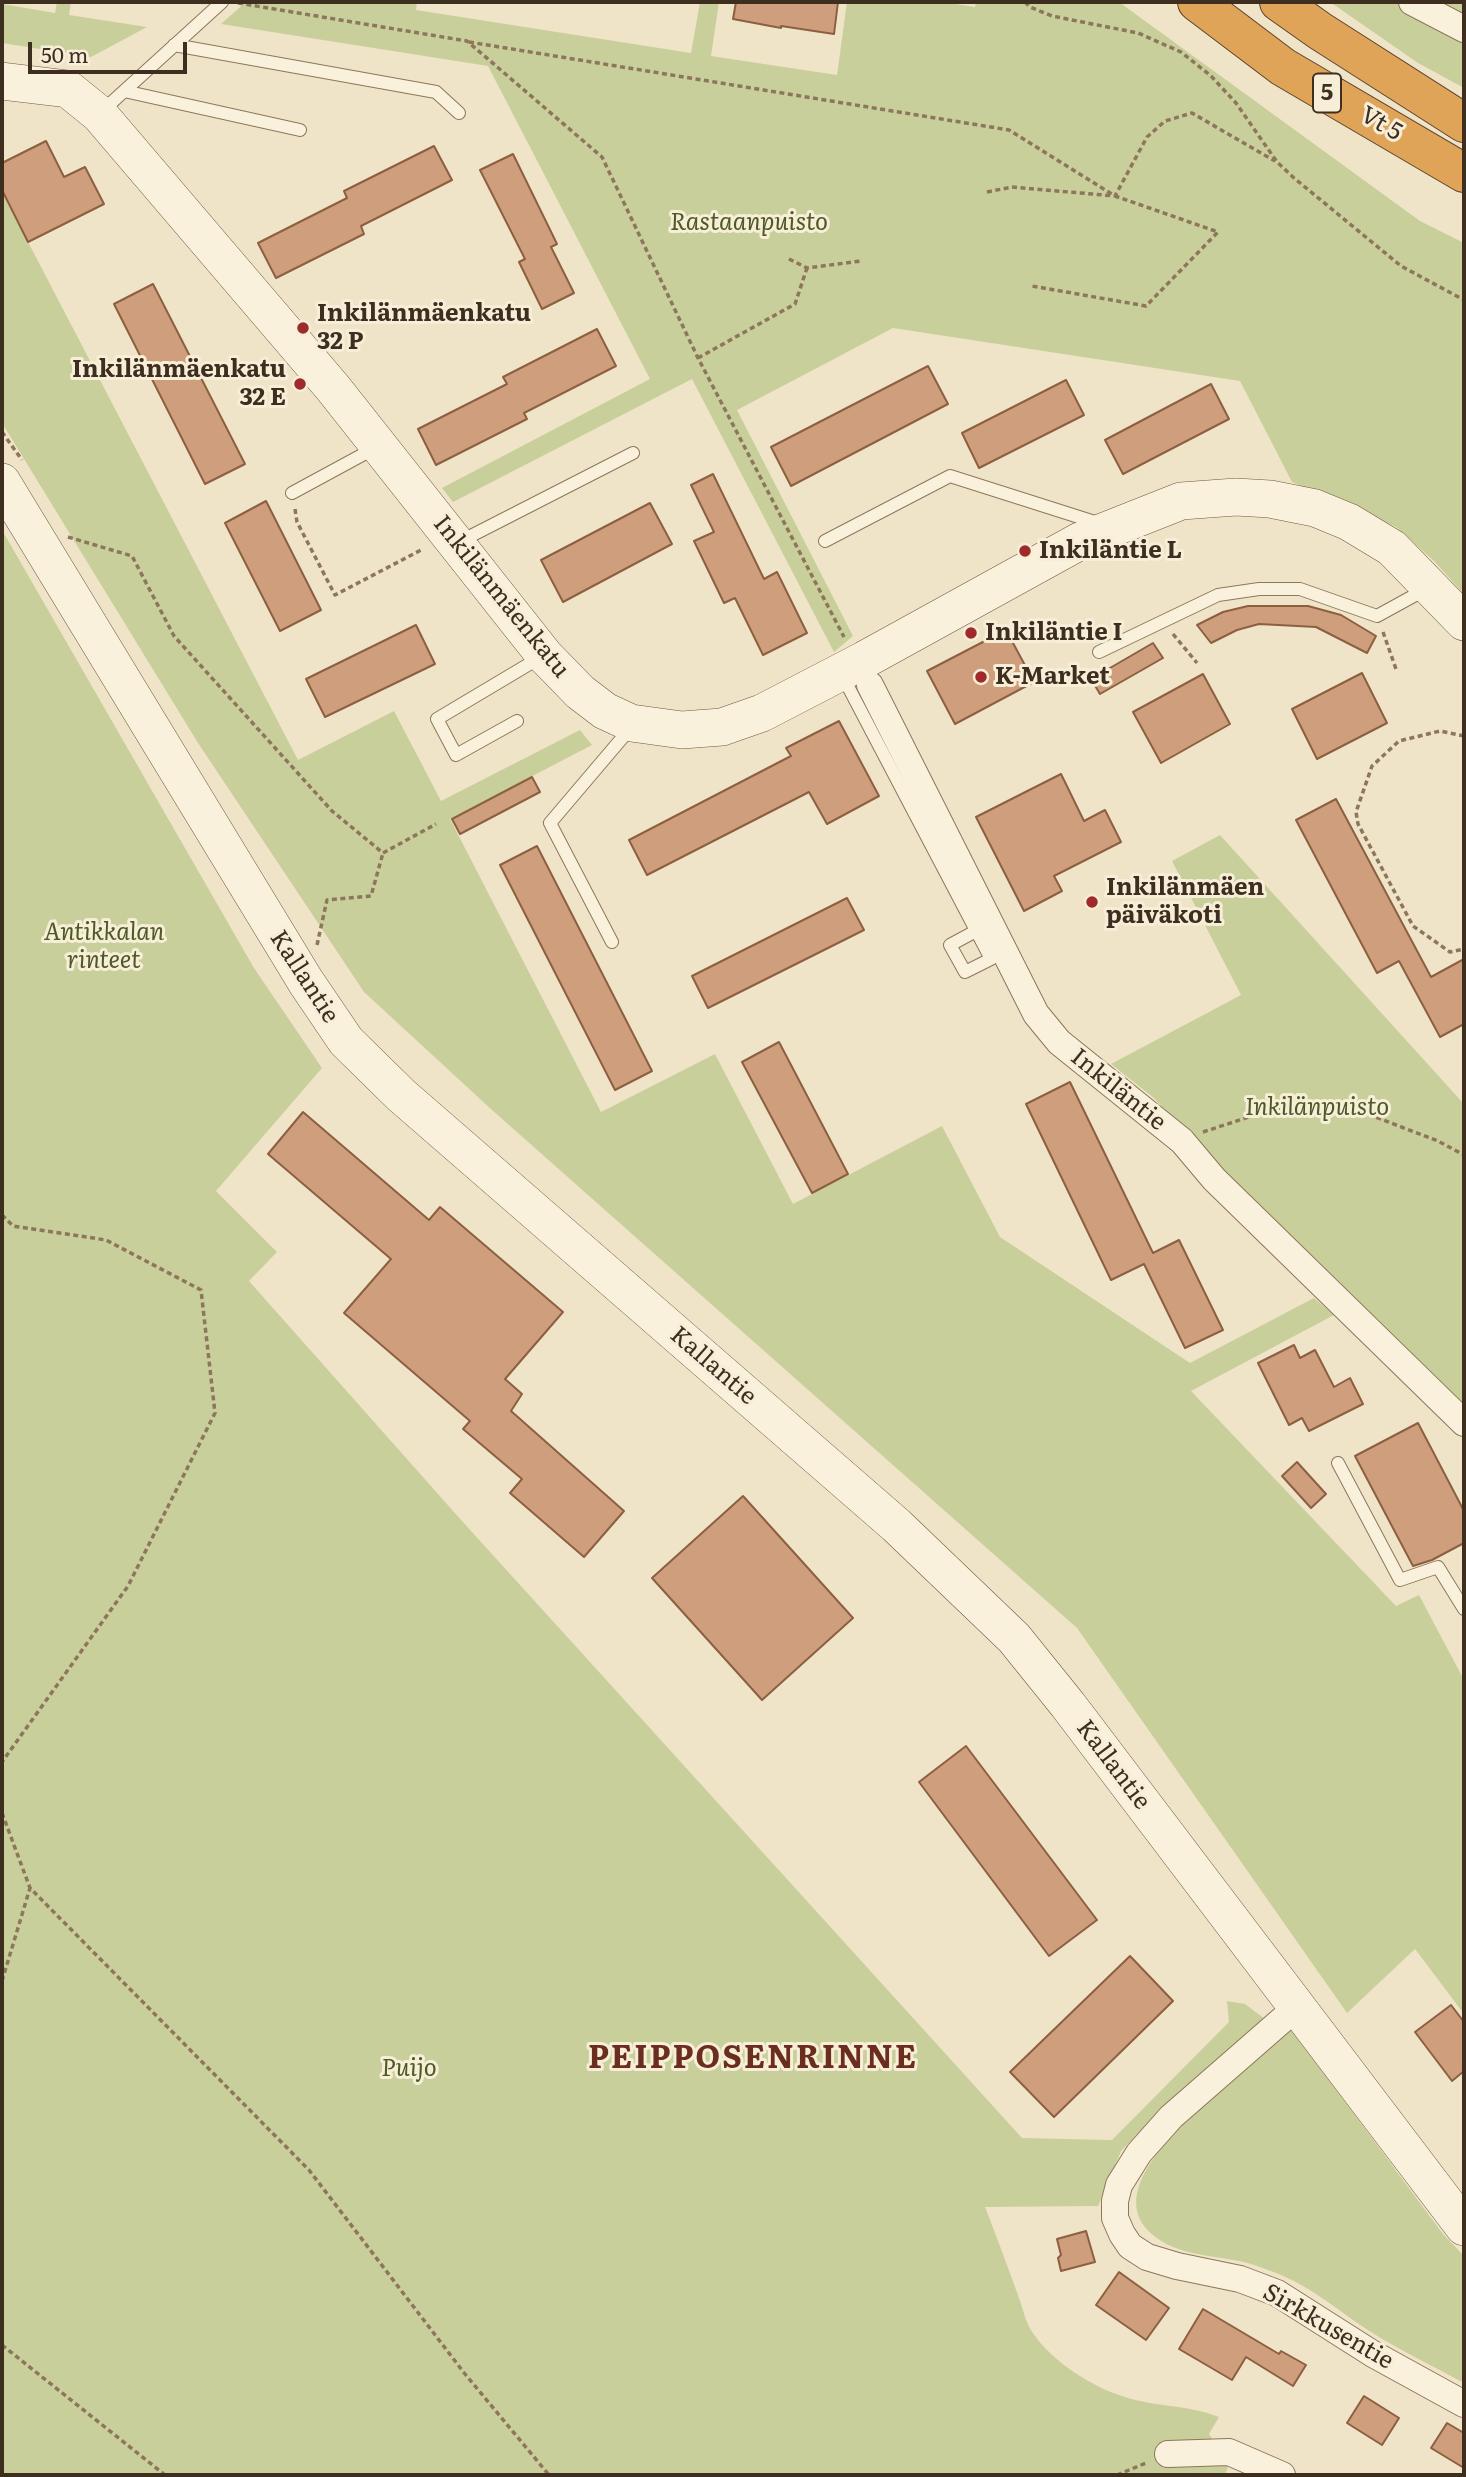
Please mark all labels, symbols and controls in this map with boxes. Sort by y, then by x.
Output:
scale bar [32,28,191,72]
text: 50 m [41,38,88,69]
road number: 5 [1313,74,1341,113]
street label: Vt 5 [1355,101,1407,147]
park label: Rastaanpuisto [670,209,828,237]
place label: Inkilänmäenkatu 32 P [317,300,531,356]
marker: Inkilänmäenkatu 32 P [295,320,311,336]
place label: Inkilänmäenkatu 32 E [72,356,286,412]
marker: Inkilänmäenkatu 32 E [292,376,308,392]
street label: Inkilänmäenkatu [427,510,575,684]
place label: Inkiläntie L [1039,537,1182,565]
marker: Inkiläntie L [1017,543,1033,559]
place label: Inkiläntie I [985,619,1123,647]
marker: Inkiläntie I [963,625,979,641]
place label: K-Market [995,663,1110,691]
marker: K-Market [973,669,989,685]
place label: Inkilänmäen päiväkoti [1106,874,1264,930]
marker: Inkilänmäen päiväkoti [1084,894,1100,910]
park label: Antikkalan rinteet [44,919,164,975]
street label: Kallantie [263,925,345,1029]
street label: Inkiläntie [1065,1043,1171,1137]
park label: Inkilänpuisto [1245,1094,1389,1122]
street label: Kallantie [664,1321,762,1411]
street label: Kallantie [1070,1715,1156,1815]
district label: PEIPPOSENRINNE [590,2040,916,2078]
park label: Puijo [381,2055,437,2083]
street label: Sirkkusentie [1258,2278,1398,2376]

